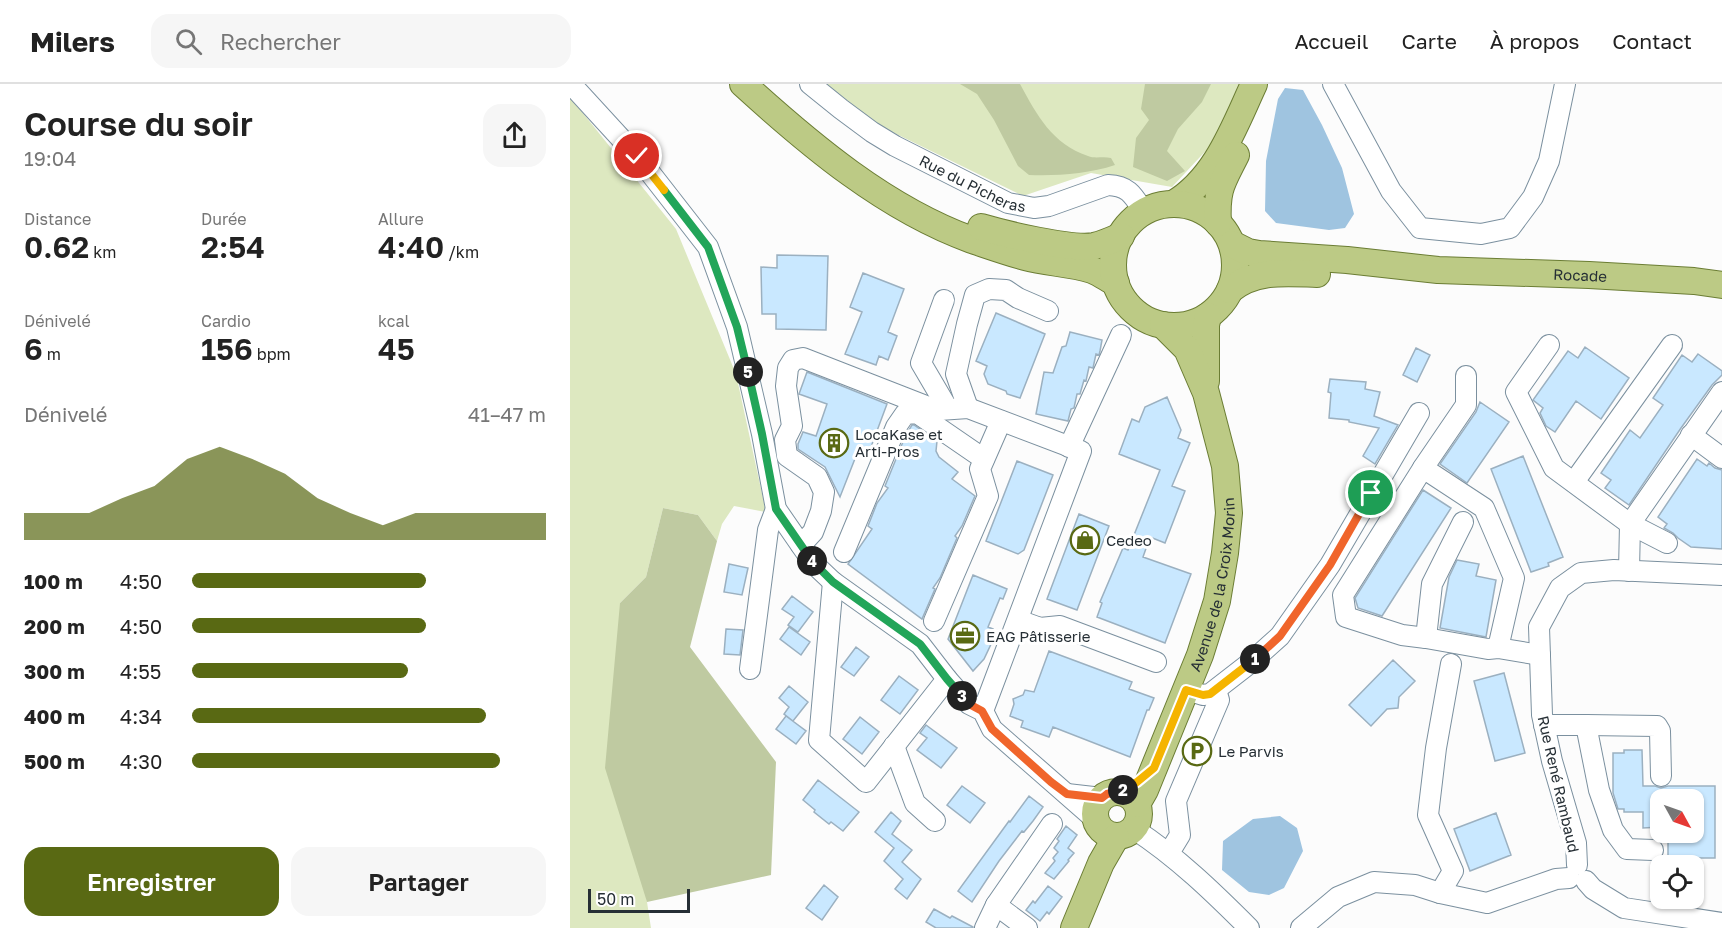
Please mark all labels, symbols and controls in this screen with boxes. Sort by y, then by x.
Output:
search box [151,14,571,68]
text: Milers [30,25,115,58]
icon: search [172,25,205,58]
text: Rechercher [220,28,341,55]
text: Accueil [1295,28,1368,54]
text: Carte [1401,28,1457,54]
text: À propos [1490,28,1579,54]
text: Contact [1612,28,1692,54]
text: Course du soir [24,104,253,143]
button: share [483,104,546,167]
pin [611,130,662,181]
icon: check [620,139,653,172]
text: 19:04 [24,146,76,170]
street label: Rue du Picheras [917,151,1027,215]
text: Distance [24,209,91,229]
text: Durée [201,209,247,229]
text: Allure [378,209,424,229]
text: 0.62 [24,229,89,265]
text: 2:54 [201,229,265,265]
text: 4:40 [378,229,444,265]
text: km [89,242,116,262]
text: /km [444,242,479,262]
street label: Rocade [1553,265,1608,285]
text: Dénivelé [24,311,91,331]
text: Cardio [201,311,251,331]
text: kcal [378,311,410,331]
text: 6 [24,331,43,367]
text: 156 [201,331,253,367]
text: 45 [378,331,415,367]
text: m [43,344,61,364]
text: bpm [253,344,291,364]
pin: 5 [733,357,763,387]
text: 5 [743,362,753,382]
text: Dénivelé [24,402,107,426]
text: 41–47 m [468,402,546,426]
place label: LocaKase et Arti-Pros [855,425,943,460]
building icon: LocaKase et Arti-Pros [818,427,850,459]
pin [1345,467,1396,518]
icon: arrive [1354,476,1387,509]
street label: Avenue de la Croix Morin [1185,497,1238,674]
shop icon: Cedeo [1069,524,1101,556]
place label: Cedeo [1106,531,1152,549]
pin: 4 [797,546,827,576]
text: 4 [807,551,817,571]
text: 100 m [24,569,83,593]
text: 4:50 [120,569,162,593]
text: 200 m [24,614,85,638]
text: 4:50 [120,614,162,638]
office icon: EAG Pâtisserie [949,620,981,652]
place label: EAG Pâtisserie [986,627,1091,645]
pin: 1 [1240,644,1270,674]
text: 1 [1251,649,1259,669]
text: 300 m [24,659,85,683]
text: 4:55 [120,659,161,683]
pin: 3 [947,681,977,711]
text: 3 [957,686,967,706]
text: 400 m [24,704,85,728]
text: 4:34 [120,704,162,728]
street label: Rue René Rambaud [1535,714,1583,854]
parking icon: Le Parvis [1181,735,1213,767]
place label: Le Parvis [1218,742,1284,760]
text: 500 m [24,749,85,773]
text: 4:30 [120,749,162,773]
pin: 2 [1108,775,1138,805]
text: 2 [1118,780,1128,800]
north arrow [1650,789,1704,843]
map controls [1650,789,1704,909]
button: Enregistrer [24,847,279,916]
button: Partager [291,847,546,916]
button: locate [1650,855,1704,909]
scale bar [588,886,690,914]
text: 50 m [597,889,634,909]

